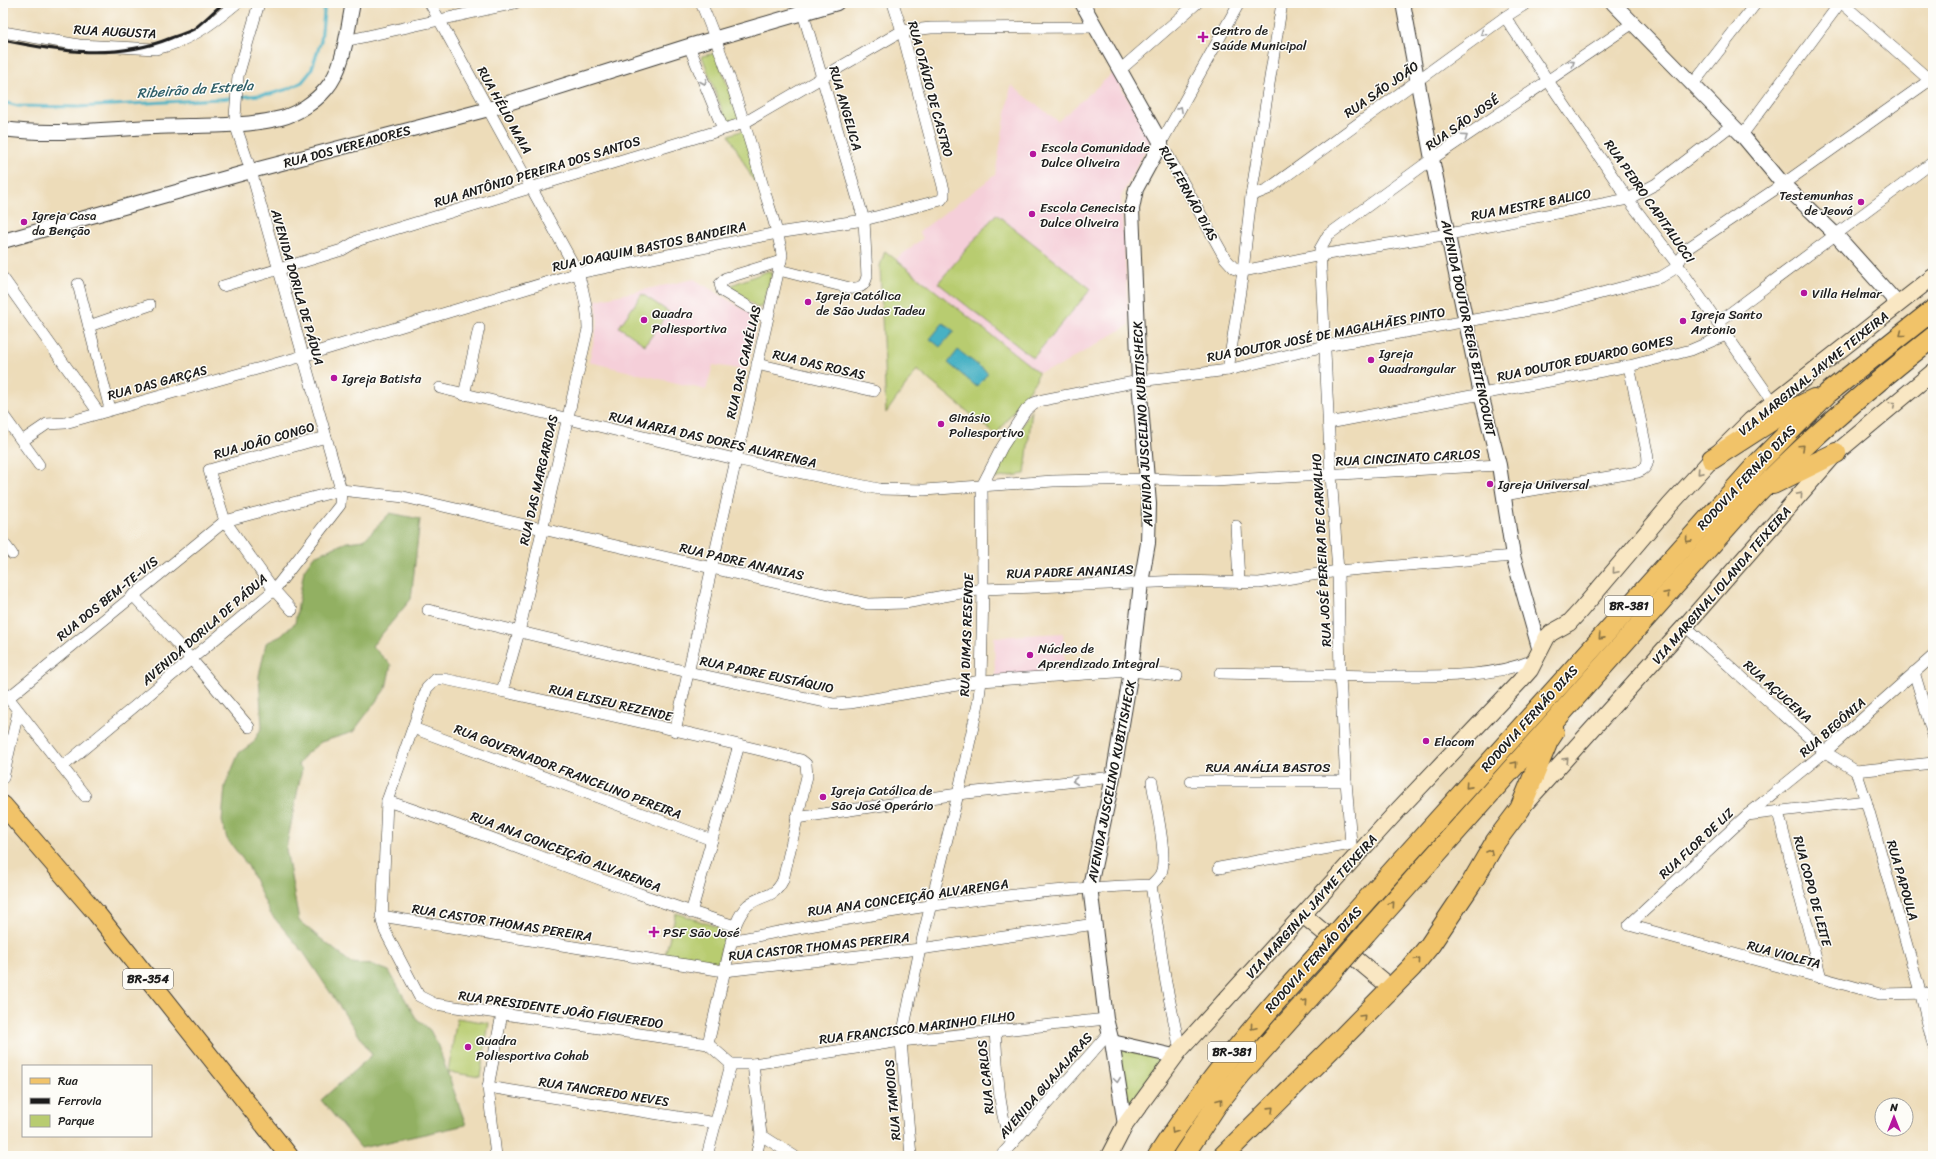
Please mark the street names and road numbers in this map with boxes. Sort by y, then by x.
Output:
street label: RUA AUGUSTA [73,18,157,45]
street label: RUA OTÁVIO DE CASTRO [901,18,960,160]
street label: RUA SÃO JOÃO [1339,55,1424,124]
street label: RUA HÉLIO MAIA [471,62,538,158]
street label: RUA ANGELICA [822,63,869,153]
street label: RUA SÃO JOSÉ [1420,88,1505,157]
street label: RUA DOS VEREADORES [281,118,413,175]
street label: RUA ANTÔNIO PEREIRA DOS SANTOS [431,129,643,214]
street label: RUA PEDRO CAPITALUCCI [1598,135,1701,268]
street label: RUA FERNÃO DIAS [1153,141,1224,245]
street label: RUA MESTRE BALICO [1469,182,1593,227]
street label: AVENIDA DORILA DE PÁDUA [264,205,331,368]
street label: RUA JOAQUIM BASTOS BANDEIRA [550,215,748,278]
street label: AVENIDA DOUTOR REGIS BITENCOURT [1434,217,1503,440]
street label: RUA DOUTOR JOSÉ DE MAGALHÃES PINTO [1205,300,1447,369]
street label: RUA DAS CAMÉLIAS [719,303,768,421]
street label: VIA MARGINAL JAYME TEIXEIRA [1733,305,1894,442]
street label: AVENIDA JUSCELINO KUBITISHECK [1126,320,1159,528]
street label: RUA DOUTOR EDUARDO GOMES [1495,329,1675,388]
street label: RUA DAS ROSAS [770,343,867,386]
street label: RUA DAS GARÇAS [105,358,210,407]
street label: RUA MARIA DAS DORES ALVARENGA [607,404,819,475]
street label: RUA DAS MARGARIDAS [512,413,565,547]
street label: RUA JOÃO CONGO [211,415,317,466]
street label: RODOVIA FERNÃO DIAS [1691,419,1802,535]
street label: RUA CINCINATO CARLOS [1335,442,1481,473]
street label: RUA JOSÉ PEREIRA DE CARVALHO [1305,453,1338,647]
street label: VIA MARGINAL IOLANDA TEIXEIRA [1646,501,1797,670]
street label: RUA PADRE ANANIAS [677,536,806,587]
street label: RUA DOS BEM-TE-VIS [51,550,163,647]
street label: RUA PADRE ANANIAS [1006,558,1134,585]
street label: AVENIDA DORILA DE PÁDUA [135,568,273,692]
street label: RUA DIMAS RESENDE [953,572,980,697]
road number: BR-381 [1605,596,1653,616]
street label: RUA PADRE EUSTÁQUIO [698,649,836,700]
street label: RUA AÇUCENA [1738,654,1817,729]
street label: RODOVIA FERNÃO DIAS [1475,660,1584,777]
street label: RUA ELISEU REZENDE [547,677,676,728]
street label: AVENIDA JUSCELINO KUBITISHECK [1080,678,1142,885]
street label: RUA BEGÔNIA [1794,692,1871,763]
street label: RUA GOVERNADOR FRANCELINO PEREIRA [451,717,685,826]
street label: RUA ANÁLIA BASTOS [1206,756,1330,779]
street label: RUA FLOR DE LIZ [1653,802,1740,885]
street label: RUA ANA CONCEIÇÃO ALVARENGA [467,804,664,898]
street label: VIA MARGINAL JAYME TEIXEIRA [1240,829,1383,984]
street label: RUA COPO DE LEITE [1787,833,1839,950]
street label: RUA PAPOULA [1880,837,1925,923]
street label: RUA ANA CONCEIÇÃO ALVARENGA [806,872,1010,923]
street label: RUA CASTOR THOMAS PEREIRA [410,897,594,948]
street label: RODOVIA FERNÃO DIAS [1259,901,1368,1018]
street label: RUA CASTOR THOMAS PEREIRA [727,926,911,967]
street label: RUA VIOLETA [1745,934,1823,975]
road number: BR-354 [123,969,173,989]
street label: RUA PRESIDENTE JOÃO FIGUEREDO [457,984,665,1035]
street label: RUA FRANCISCO MARINHO FILHO [818,1004,1016,1051]
street label: AVENIDA GUAJAJARAS [992,1027,1098,1145]
street label: RUA CARLOS [970,1039,1001,1115]
road number: BR-381 [1208,1042,1256,1062]
street label: RUA TAMOIOS [878,1059,907,1141]
street label: RUA TANCREDO NEVES [537,1070,671,1113]

